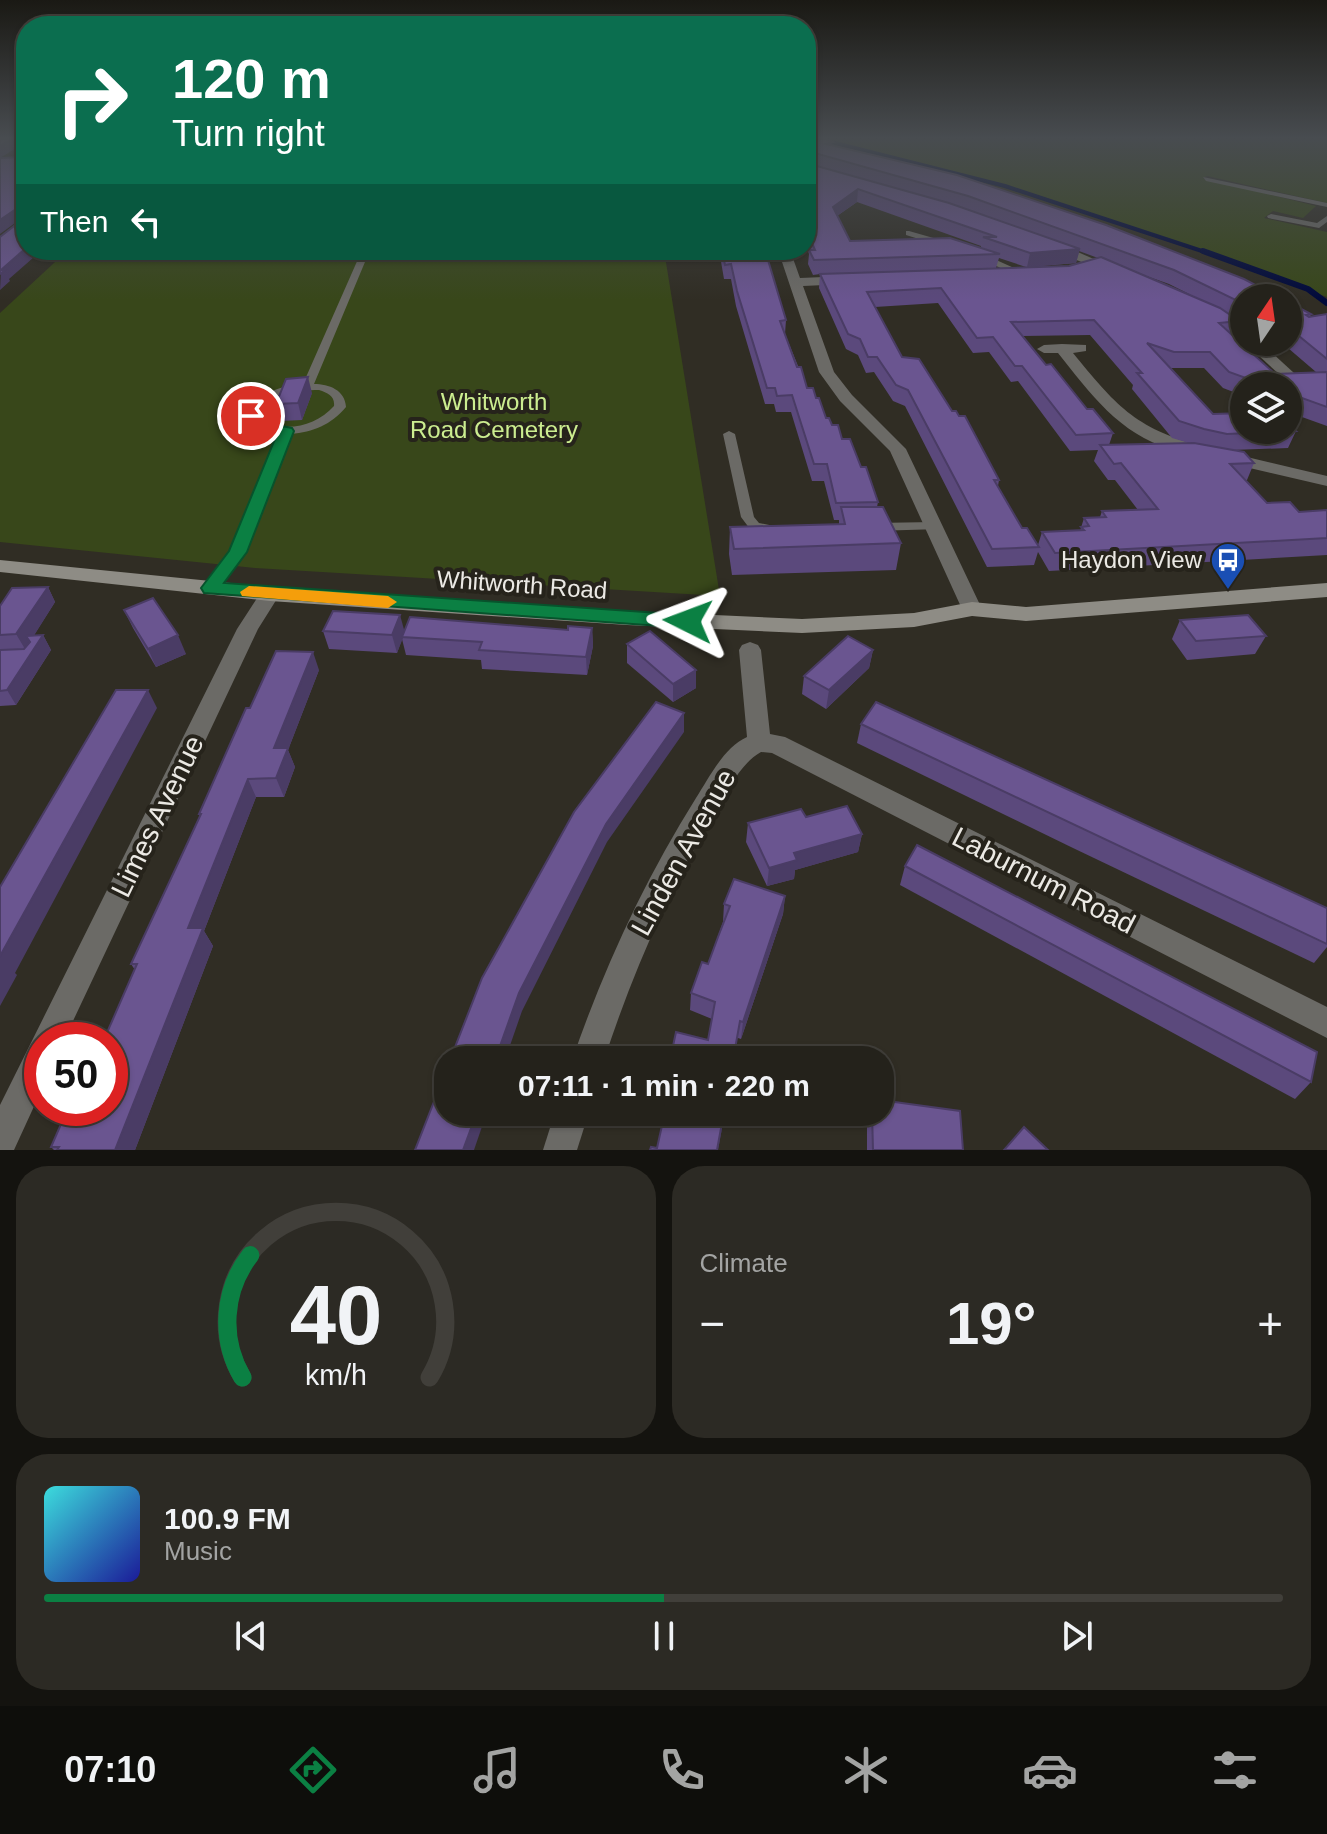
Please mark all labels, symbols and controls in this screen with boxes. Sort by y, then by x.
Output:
text: 120 m [172,47,331,110]
icon: right [40,48,144,152]
text: Turn right [172,113,325,154]
icon: left [124,200,168,244]
text: Then [40,205,108,238]
north arrow [1230,284,1302,356]
map controls [1230,284,1302,444]
button: layers [1230,372,1302,444]
pin [217,382,285,450]
park label: Whitworth Road Cemetery [410,388,578,443]
icon: arrive [229,394,273,438]
bus stop icon: Haydon View [1209,541,1247,591]
place label: Haydon View [1061,546,1203,573]
street label: Whitworth Road [436,565,608,604]
position arrow [646,579,730,663]
street label: Limes Avenue [105,731,210,902]
street label: Linden Avenue [625,764,742,941]
street label: Laburnum Road [947,821,1140,940]
speed limit sign: 50 [24,1022,128,1126]
text: 07:11 · 1 min · 220 m [518,1069,810,1102]
text: Climate [700,1248,788,1278]
text: 40 [289,1269,382,1362]
text: 19° [946,1290,1037,1357]
text: − [700,1299,725,1348]
text: + [1257,1299,1283,1348]
text: km/h [305,1359,367,1391]
text: 100.9 FM [164,1502,291,1535]
text: Music [164,1536,232,1566]
icon: previous [229,1614,273,1658]
icon: pause [642,1614,686,1658]
icon: next [1055,1614,1099,1658]
icon: directions [285,1742,341,1798]
icon: music [469,1742,525,1798]
icon: phone [654,1742,710,1798]
icon: climate [838,1742,894,1798]
icon: car [1022,1742,1078,1798]
icon: filters [1207,1742,1263,1798]
text: 07:10 [64,1749,156,1790]

